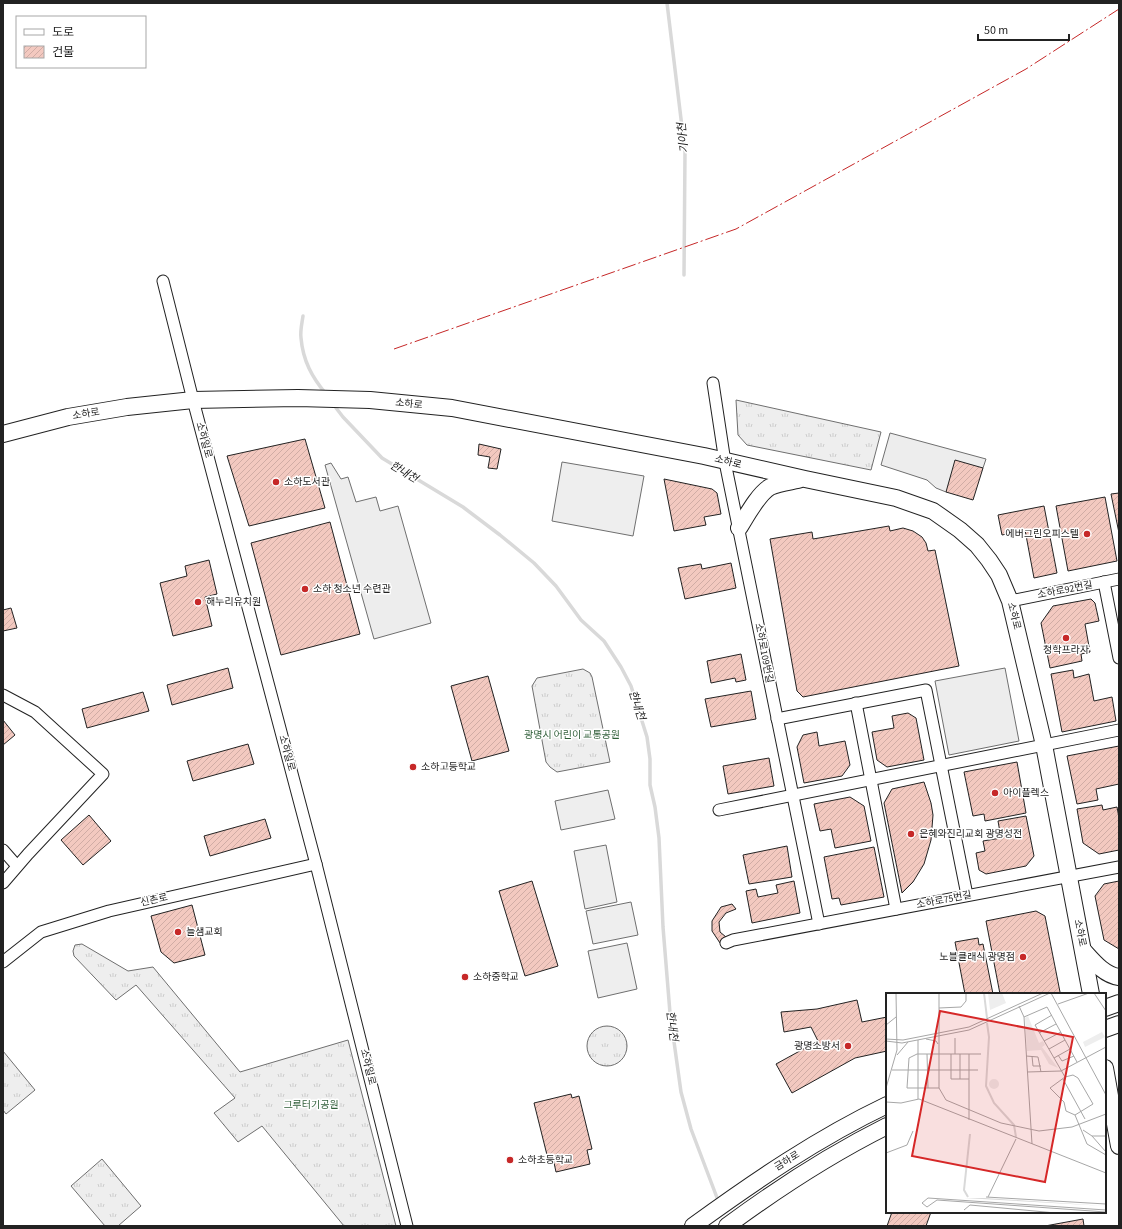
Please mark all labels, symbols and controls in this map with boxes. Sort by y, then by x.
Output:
legend [16,16,146,68]
scale bar [978,16,1069,42]
text: 50 m [984,22,1008,39]
text: 도로 [52,24,74,41]
text: 건물 [52,44,74,61]
water label: 기아천 [674,120,692,154]
street label: 소하로 [395,396,423,412]
street label: 소하로 [71,405,101,423]
street label: 소하일로 [192,420,216,460]
street label: 소하로 [713,452,743,472]
water label: 한내천 [387,458,422,487]
place label: 소하도서관 [284,475,331,489]
marker: 소하도서관 [271,477,281,487]
place label: 에버그린오피스텔 [1005,527,1079,541]
marker: 에버그린오피스텔 [1082,529,1092,539]
street label: 소하로92번길 [1036,578,1094,602]
place label: 소하 청소년 수련관 [313,582,391,596]
marker: 소하 청소년 수련관 [300,584,310,594]
place label: 해누리유치원 [206,595,261,609]
marker: 해누리유치원 [193,597,203,607]
street label: 소하로 [1004,601,1024,631]
street label: 소하로109번길 [751,622,777,684]
marker: 청학프라자 [1061,633,1071,643]
place label: 청학프라자 [1043,643,1090,657]
water label: 한내천 [625,688,649,724]
park label: 광명시 어린이 교통공원 [524,728,620,742]
street label: 소하일로 [275,733,299,773]
place label: 소하고등학교 [421,760,476,774]
marker: 소하고등학교 [408,762,418,772]
place label: 아이플렉스 [1003,786,1049,800]
marker: 아이플렉스 [990,788,1000,798]
place label: 은혜와진리교회 광명성전 [919,827,1022,841]
marker: 은혜와진리교회 광명성전 [906,829,916,839]
street label: 소하로75번길 [915,888,973,912]
street label: 신촌로 [139,890,169,910]
street label: 소하로 [1070,918,1090,948]
place label: 늘샘교회 [186,925,223,939]
marker: 늘샘교회 [173,927,183,937]
place label: 노블클래식 광명점 [939,950,1015,964]
marker: 노블클래식 광명점 [1018,952,1028,962]
place label: 소하중학교 [473,970,519,984]
marker: 소하중학교 [460,972,470,982]
inset map [886,993,1106,1213]
water label: 한내천 [663,1010,682,1044]
place label: 광명소방서 [794,1039,840,1053]
marker: 광명소방서 [843,1041,853,1051]
street label: 소하일로 [357,1047,379,1087]
park label: 그루터기공원 [283,1098,339,1112]
street label: 금하로 [772,1148,802,1174]
place label: 소하초등학교 [518,1153,573,1167]
marker: 소하초등학교 [505,1155,515,1165]

